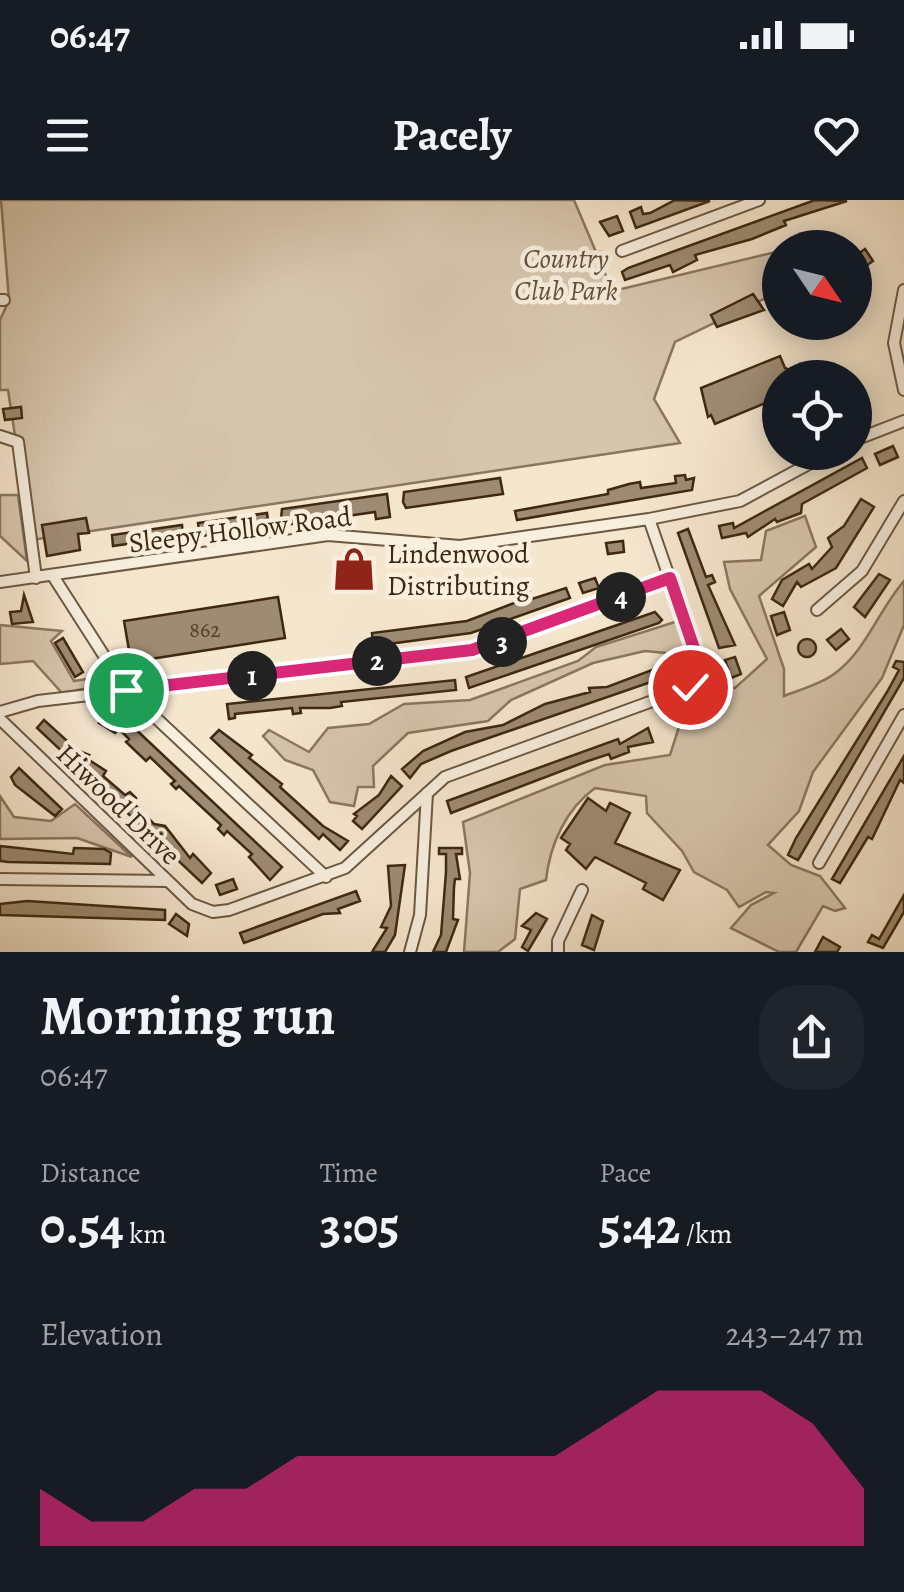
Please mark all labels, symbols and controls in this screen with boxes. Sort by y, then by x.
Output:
text: 06:47 [50,9,130,61]
text: Pacely [393,104,511,166]
icon: menu [40,108,95,163]
icon: heart [809,108,864,163]
north arrow [762,230,872,340]
map controls [762,230,872,470]
park label: Country Club Park [514,240,618,310]
button: locate [762,360,872,470]
street label: Sleepy Hollow Road [127,497,355,563]
place label: Lindenwood Distributing [387,535,530,605]
shop icon: Lindenwood Distributing [330,545,378,593]
pin: 4 [596,572,646,622]
text: 4 [614,578,628,616]
house number: 862 [189,615,221,645]
pin: 3 [477,617,527,667]
text: 3 [496,623,508,661]
pin: 2 [352,636,402,686]
text: 2 [370,642,384,680]
pin [648,645,733,730]
pin [84,648,169,733]
pin: 1 [227,651,277,701]
text: 1 [247,657,257,695]
icon: check [663,660,718,715]
icon: arrive [99,663,154,718]
street label: Hiwood Drive [48,736,189,874]
text: Morning run [40,978,335,1053]
button: share [759,985,864,1090]
text: 06:47 [40,1053,107,1097]
text: Distance [40,1154,140,1192]
text: Time [320,1154,378,1192]
text: Pace [599,1154,651,1192]
text: 0.54 [40,1192,124,1260]
text: 3:05 [320,1192,400,1260]
text: 5:42 [599,1192,680,1260]
text: km [124,1215,167,1253]
text: /km [680,1215,732,1253]
text: Elevation [40,1312,163,1356]
text: 243–247 m [725,1312,864,1356]

